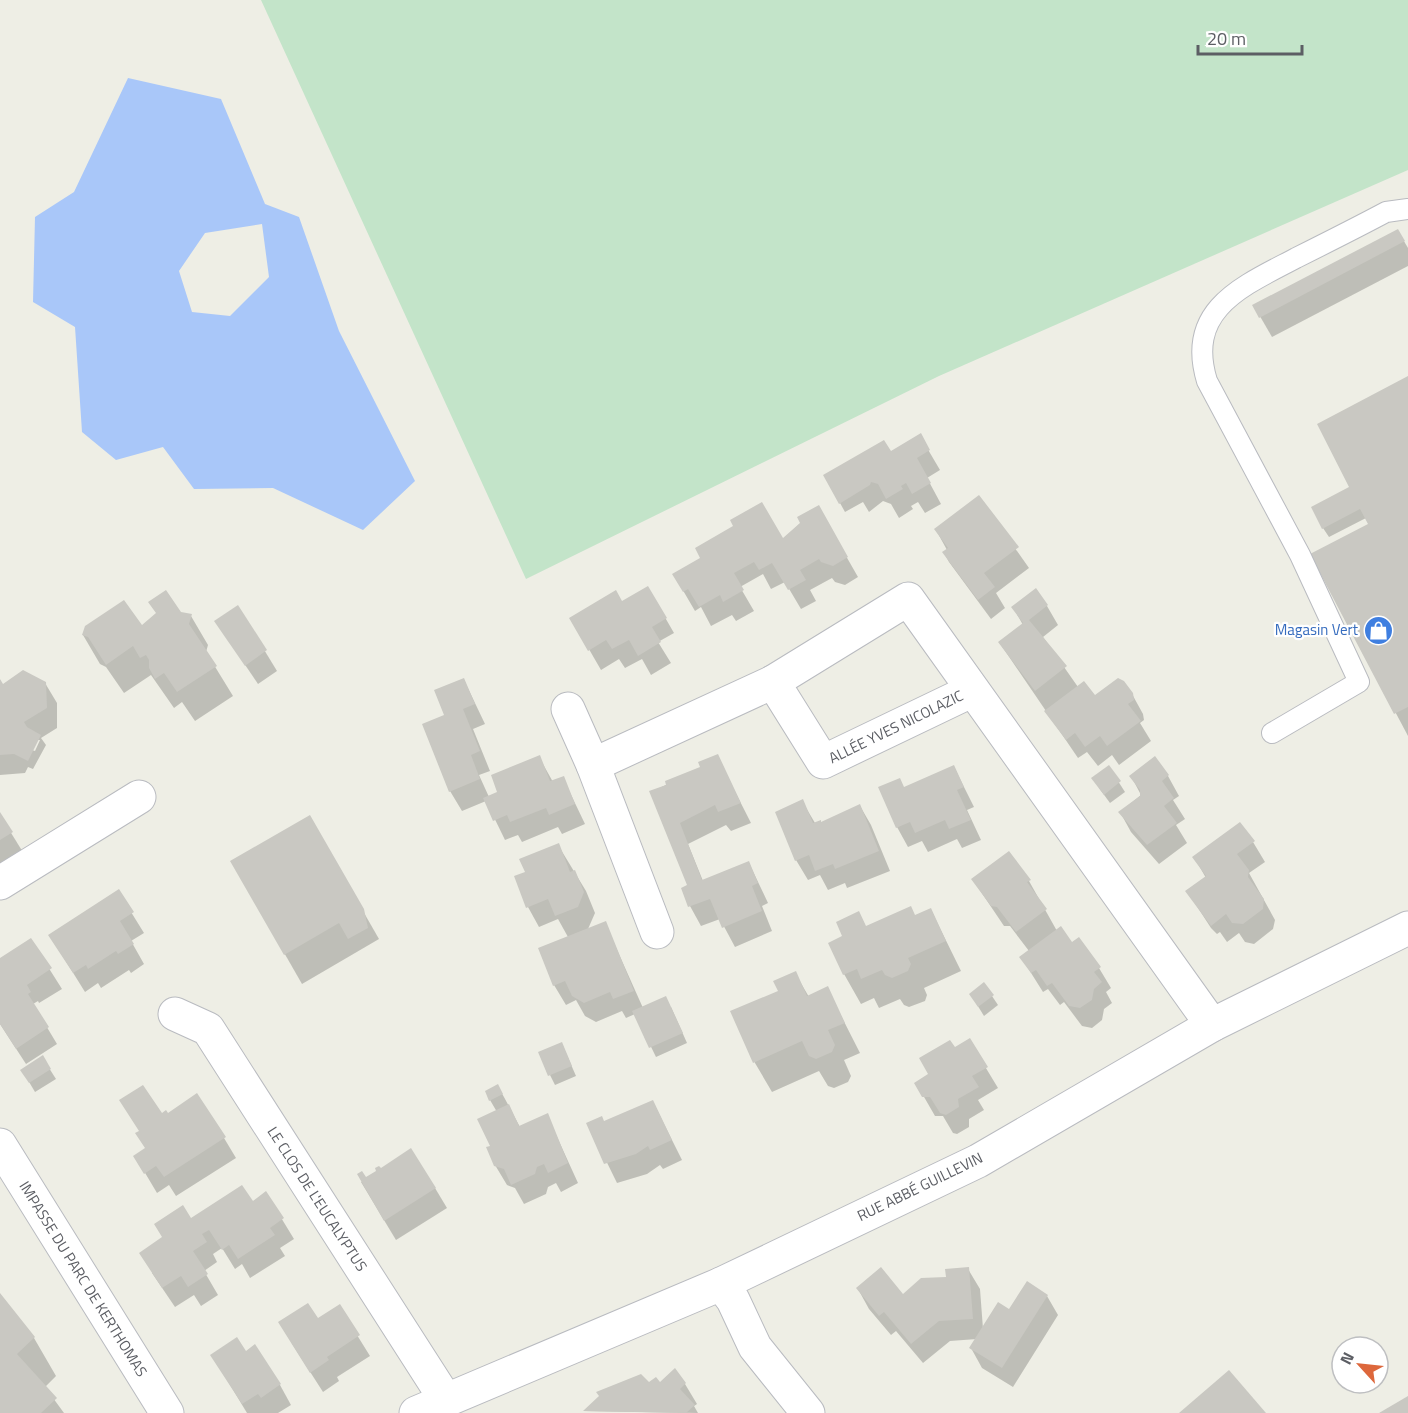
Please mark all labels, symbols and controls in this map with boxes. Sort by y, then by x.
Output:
scale bar [1198,18,1302,56]
text: 20 m [1207,25,1246,52]
shop icon: Magasin Vert [1363,614,1395,646]
place label: Magasin Vert [1275,618,1359,641]
street label: ALLÉE YVES NICOLAZIC [824,684,967,769]
street label: LE CLOS DE L'EUCALYPTUS [262,1122,373,1276]
street label: RUE ABBÉ GUILLEVIN [853,1146,987,1227]
street label: IMPASSE DU PARC DE KERTHOMAS [14,1176,153,1381]
north arrow [1330,1335,1390,1395]
text: N [1333,1348,1360,1369]

